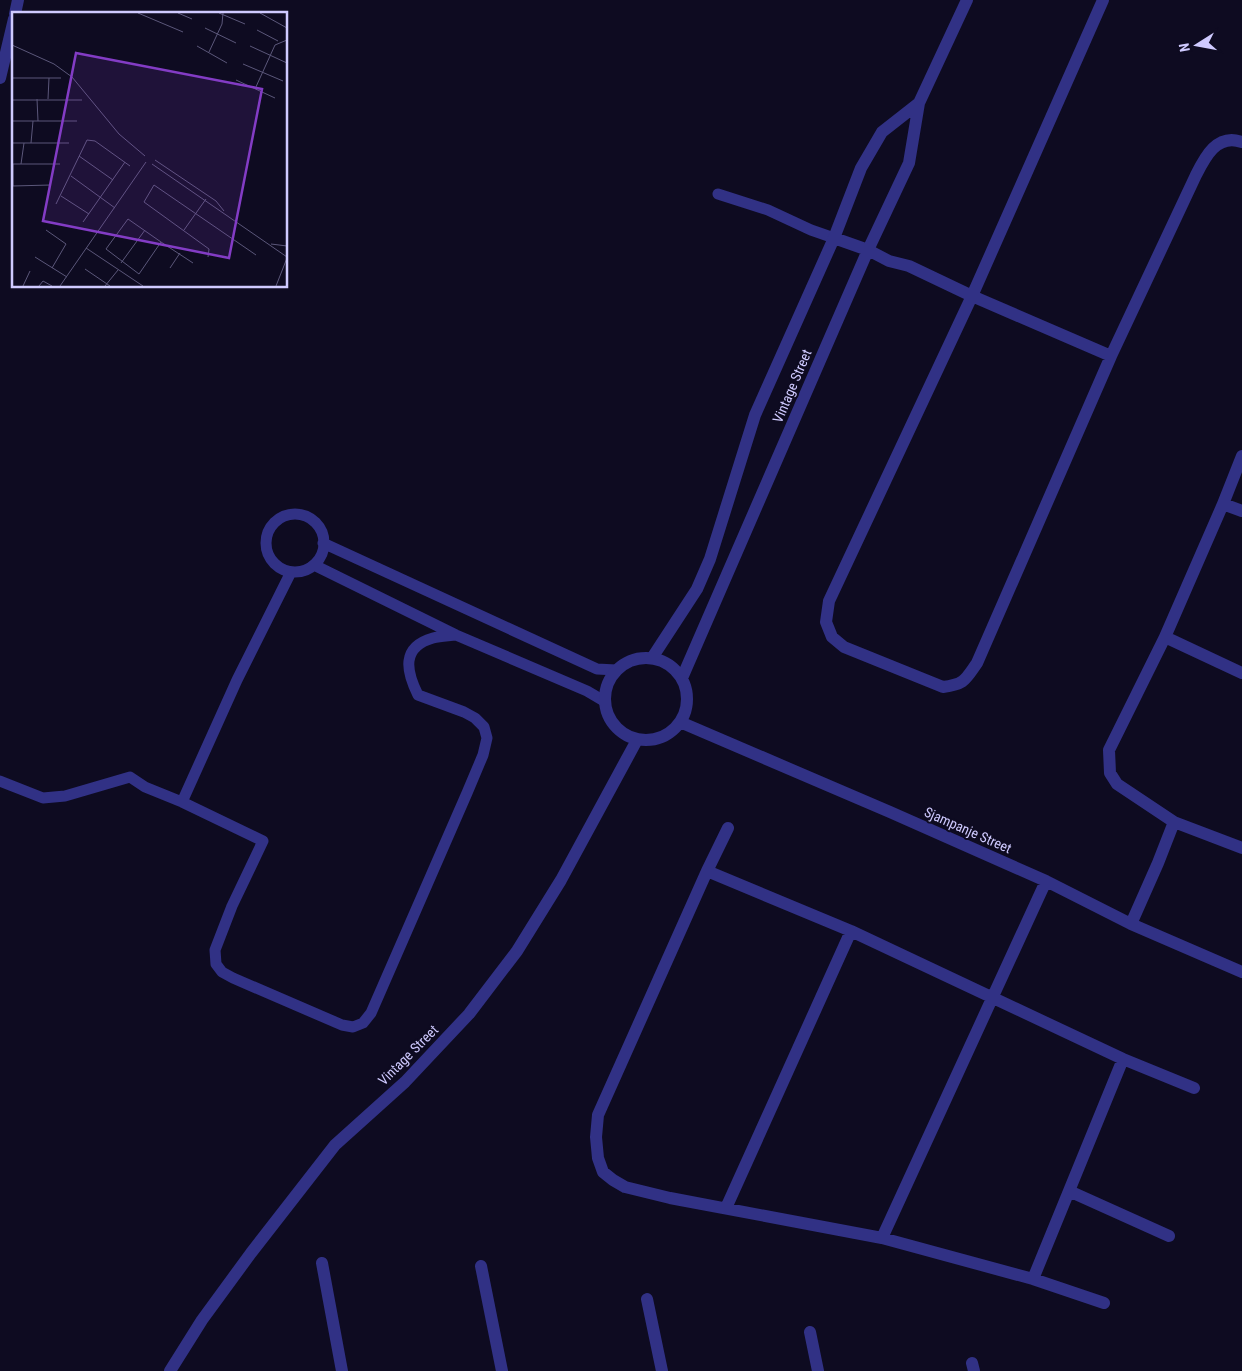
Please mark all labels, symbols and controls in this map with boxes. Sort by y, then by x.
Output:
inset map [12,12,288,288]
north arrow [1172,20,1222,70]
text: N [1176,42,1193,53]
street label: Vintage Street [769,347,815,425]
street label: Sjampanje Street [922,804,1014,856]
street label: Vintage Street [375,1022,441,1088]

